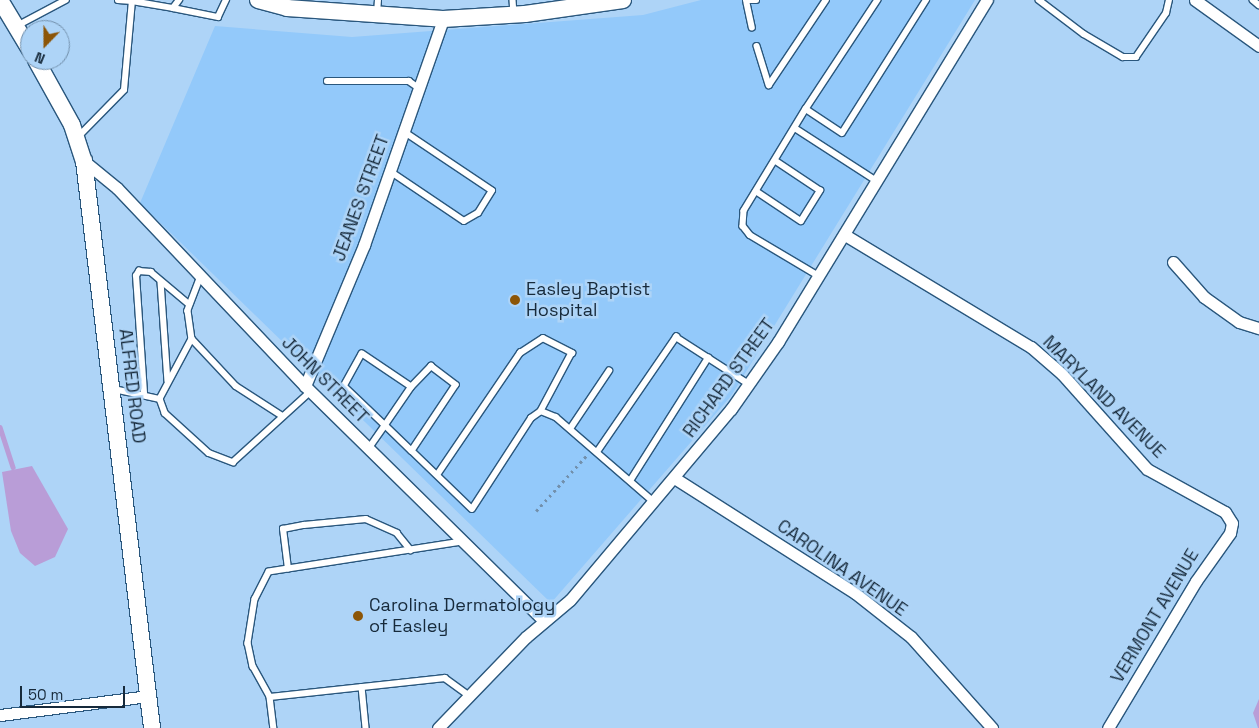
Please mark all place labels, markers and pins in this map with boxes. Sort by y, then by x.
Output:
place label: Easley Baptist Hospital [526,279,650,322]
marker: Easley Baptist Hospital [508,293,522,307]
place label: Carolina Dermatology of Easley [369,595,555,638]
marker: Carolina Dermatology of Easley [351,609,365,623]

